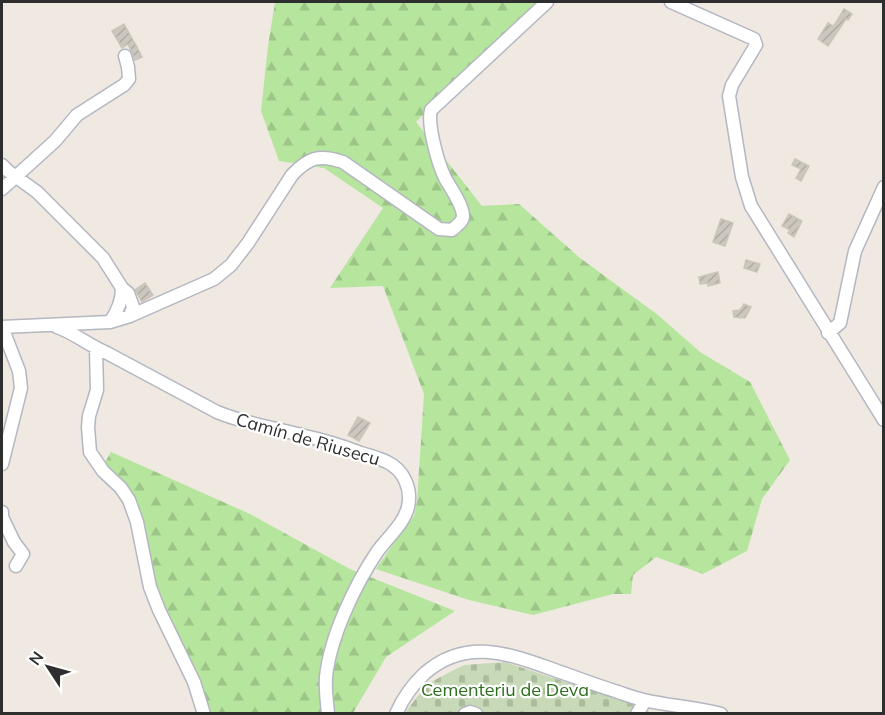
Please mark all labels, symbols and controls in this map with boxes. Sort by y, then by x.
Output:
street label: Camín de Riusecu [233,407,383,471]
north arrow [18,637,78,697]
text: N [24,647,48,669]
park label: Cementeriu de Deva [421,678,589,701]

